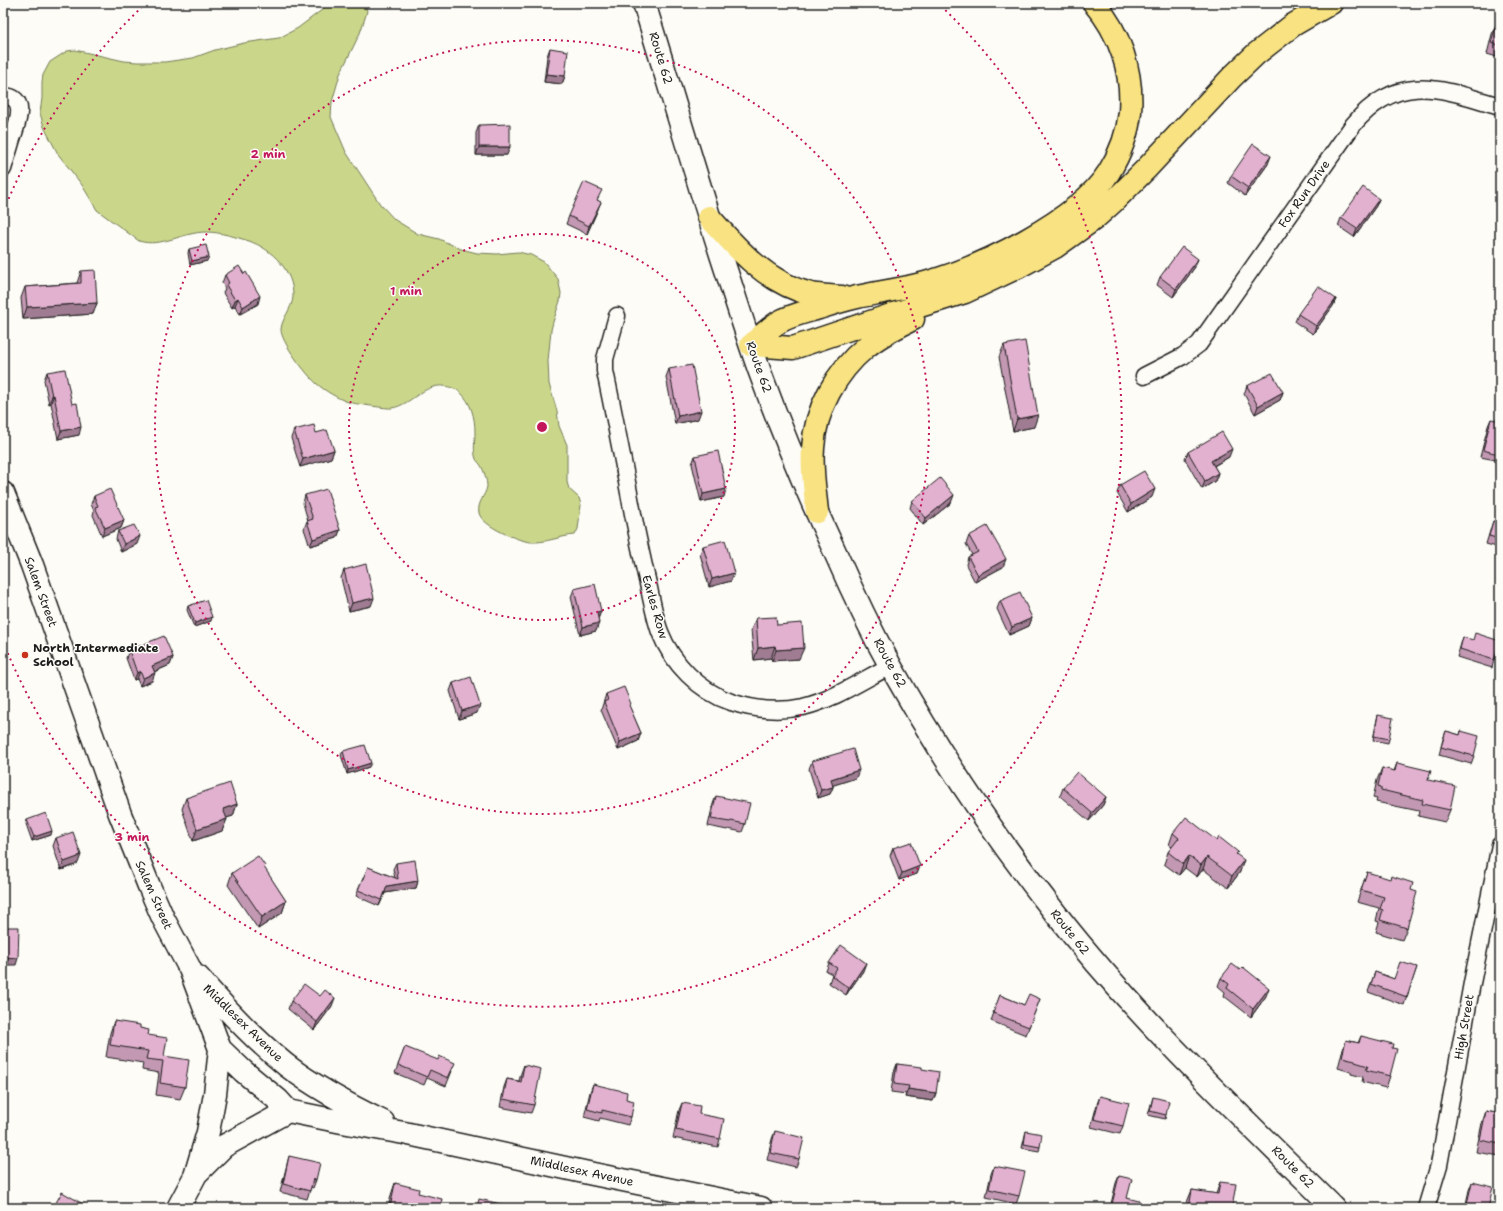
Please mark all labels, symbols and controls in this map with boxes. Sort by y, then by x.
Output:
street label: Route 62 [645,30,677,86]
text: 2 min [251,146,286,162]
street label: Fox Run Drive [1275,157,1333,231]
text: 1 min [390,283,422,299]
street label: Route 62 [742,339,776,395]
centre of rings [535,420,549,434]
street label: Salem Street [21,555,61,629]
street label: Earles Row [638,573,672,641]
street label: Route 62 [870,636,910,690]
place label: North Intermediate School [33,640,159,670]
marker: North Intermediate School [20,650,30,660]
text: 3 min [115,829,150,845]
street label: Salem Street [132,858,176,932]
street label: Route 62 [1047,906,1093,958]
street label: Middlesex Avenue [200,981,287,1065]
street label: High Street [1450,993,1478,1061]
street label: Route 62 [1268,1142,1318,1192]
street label: Middlesex Avenue [529,1152,635,1190]

